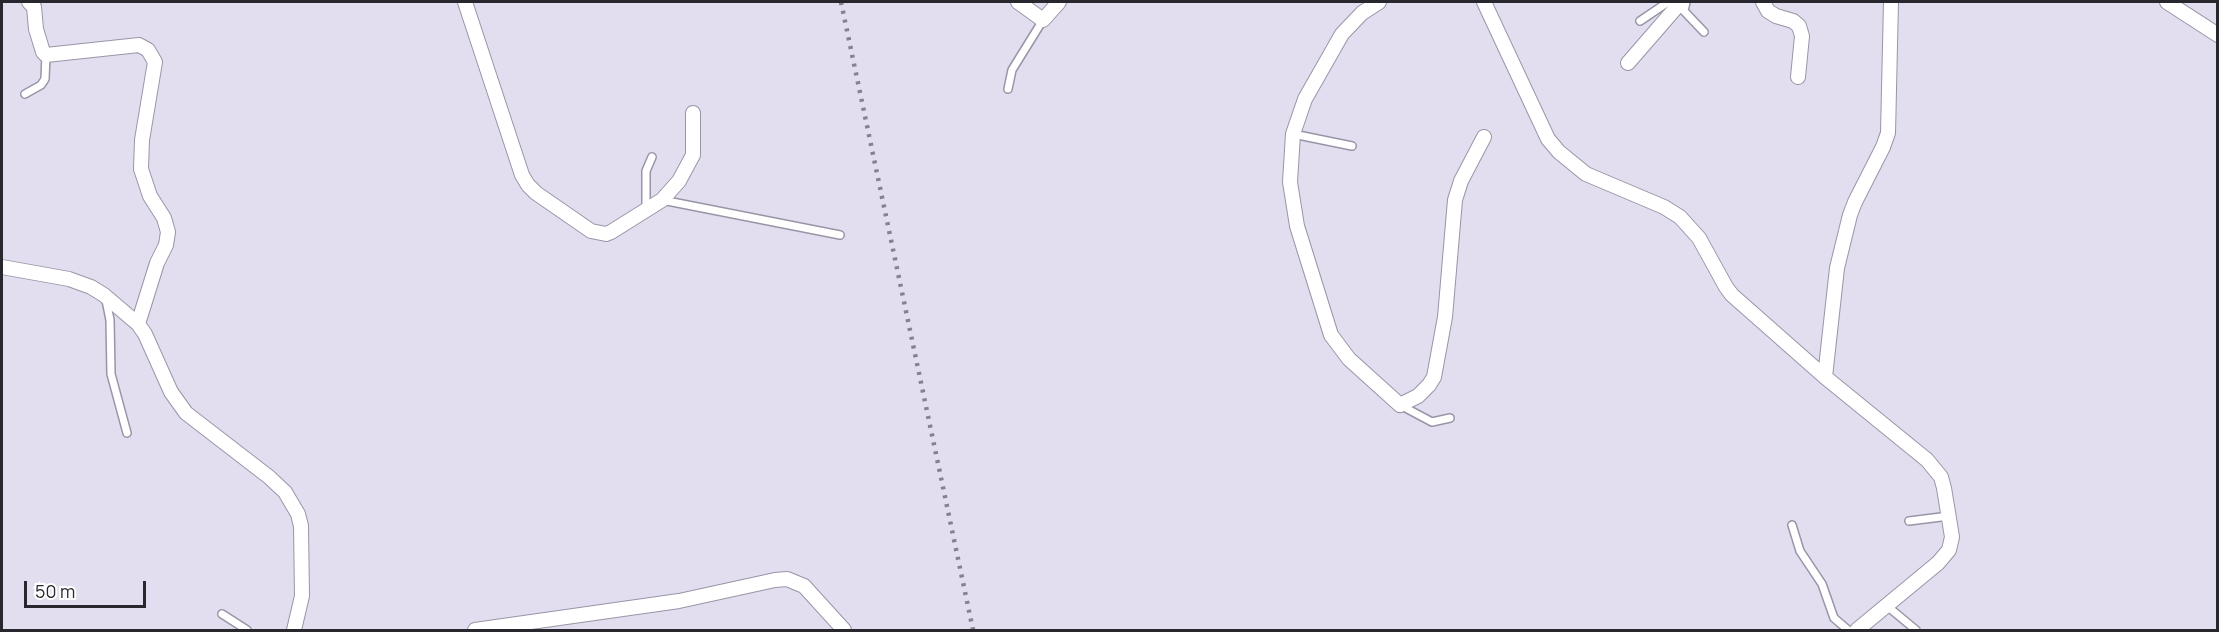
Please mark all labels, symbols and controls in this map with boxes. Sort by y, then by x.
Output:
scale bar [27,569,148,607]
text: 50 m [35,579,75,603]

